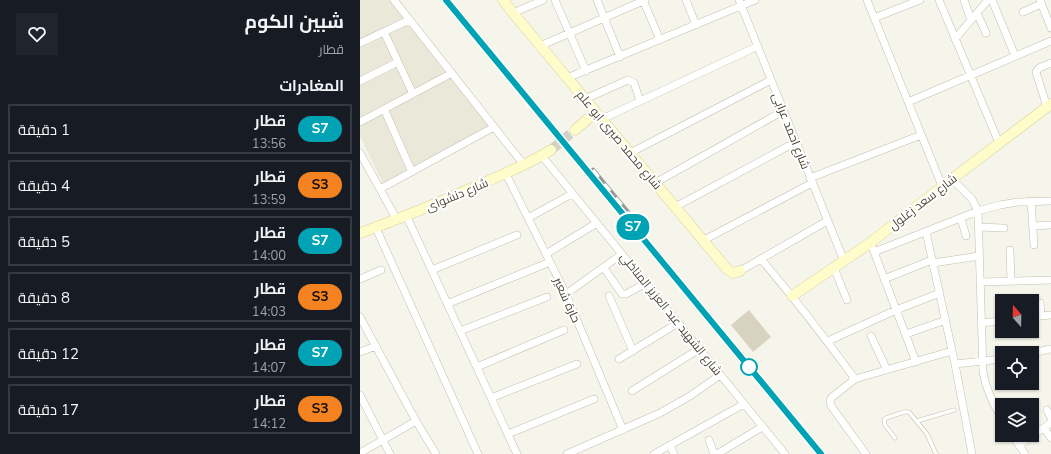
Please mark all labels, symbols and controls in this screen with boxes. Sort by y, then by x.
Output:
text: شبين الكوم [245,9,344,35]
button: heart [16,13,58,55]
text: قطار [319,41,344,59]
text: المغادرات [279,76,344,96]
street label: شارع محمد صبرى ابو علم [573,87,665,193]
street label: شارع احمد عرابى [768,90,814,172]
text: قطار [255,111,286,131]
text: S7 [311,119,329,138]
text: 1 دقيقة [18,120,70,140]
text: 13:56 [252,135,286,153]
text: قطار [255,167,286,187]
street label: شارع سعد زغلول [886,170,960,234]
text: S3 [311,175,329,194]
street label: شارع دنشواى [423,175,491,215]
text: 4 دقيقة [18,176,70,196]
text: 13:59 [252,191,286,209]
line badge: S7 [615,214,651,240]
text: S7 [624,217,642,236]
text: قطار [255,223,286,243]
text: S7 [311,231,329,250]
text: 5 دقيقة [18,232,70,252]
text: 14:00 [252,247,286,265]
street label: شارع الشهيد عبد العزيز المناخلي [615,249,726,380]
street label: حارة شعير [549,274,584,325]
text: قطار [255,279,286,299]
text: S3 [311,287,329,306]
text: 8 دقيقة [18,288,70,308]
north arrow [995,294,1039,338]
map controls [995,294,1039,442]
text: 14:03 [252,303,286,321]
text: قطار [255,335,286,355]
text: S7 [311,343,329,362]
text: 12 دقيقة [18,344,79,364]
button: locate [995,346,1039,390]
unlabelled marker [740,358,758,376]
text: 14:07 [252,359,286,377]
text: قطار [255,391,286,411]
button: layers [995,398,1039,442]
text: S3 [311,399,329,418]
text: 17 دقيقة [18,400,79,420]
text: 14:12 [252,415,286,433]

